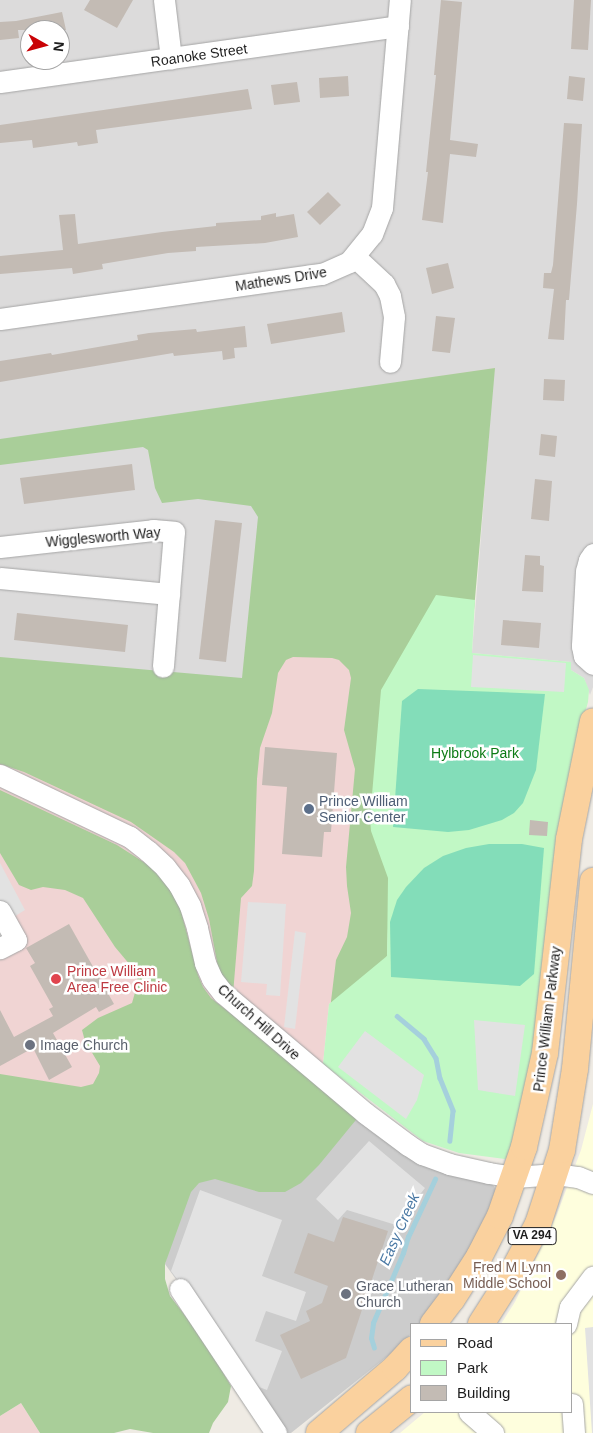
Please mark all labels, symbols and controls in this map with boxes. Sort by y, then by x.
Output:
north arrow [20,20,70,70]
street label: Roanoke Street [150,40,248,70]
text: N [50,41,67,53]
street label: Mathews Drive [234,263,328,295]
street label: Wigglesworth Way [45,524,161,550]
park label: Hylbrook Park [431,745,519,761]
place label: Prince William Senior Center [319,793,408,826]
marker: Prince William Senior Center [303,803,315,815]
street label: Prince William Parkway [530,945,564,1093]
place label: Prince William Area Free Clinic [67,963,167,996]
marker: Prince William Area Free Clinic [49,972,63,986]
street label: Church Hill Drive [214,981,304,1063]
place label: Image Church [40,1037,128,1053]
marker: Image Church [24,1039,36,1051]
water label: Easy Creek [375,1190,423,1268]
road number: VA 294 [507,1226,557,1246]
place label: Fred M Lynn Middle School [463,1259,551,1292]
marker: Fred M Lynn Middle School [555,1269,567,1281]
place label: Grace Lutheran Church [356,1278,453,1310]
marker: Grace Lutheran Church [340,1288,352,1300]
legend [410,1323,573,1413]
text: Road [457,1334,493,1351]
text: Park [457,1359,488,1376]
text: Building [457,1384,510,1401]

